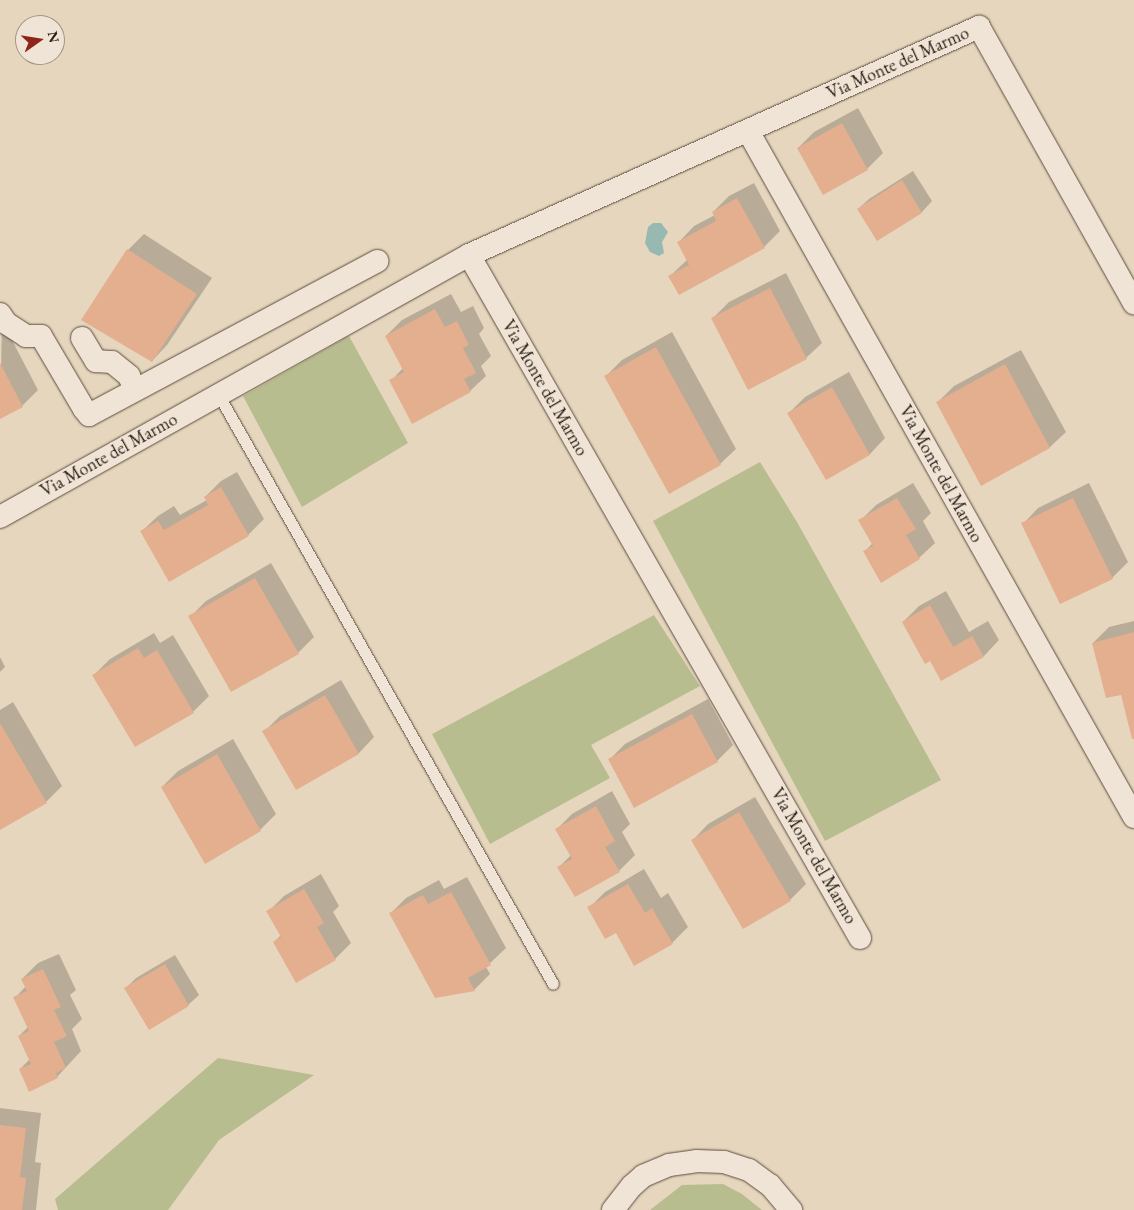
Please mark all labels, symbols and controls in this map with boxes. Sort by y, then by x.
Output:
north arrow [15,15,65,65]
street label: Via Monte del Marmo [823,22,973,104]
text: N [44,29,64,44]
street label: Via Monte del Marmo [497,316,593,460]
street label: Via Monte del Marmo [894,402,988,546]
street label: Via Monte del Marmo [37,408,181,502]
street label: Via Monte del Marmo [766,784,862,928]

